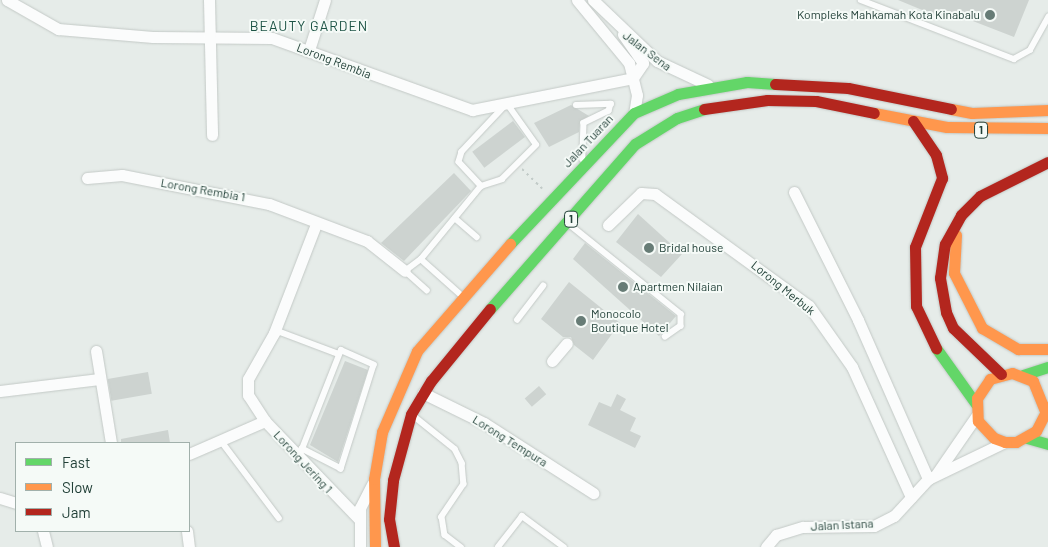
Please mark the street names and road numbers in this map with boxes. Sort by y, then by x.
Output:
street label: Jalan Sena [620,28,674,74]
street label: Lorong Rembia [295,40,373,82]
street label: Jalan Tuaran [560,112,616,170]
road number: 1 [974,122,988,138]
street label: Lorong Rembia 1 [160,175,246,205]
road number: 1 [564,210,578,228]
street label: Lorong Merbuk [748,258,818,318]
street label: Lorong Tempura [470,412,550,470]
street label: Lorong Jering 1 [271,428,335,496]
street label: Jalan Istana [810,516,874,534]

